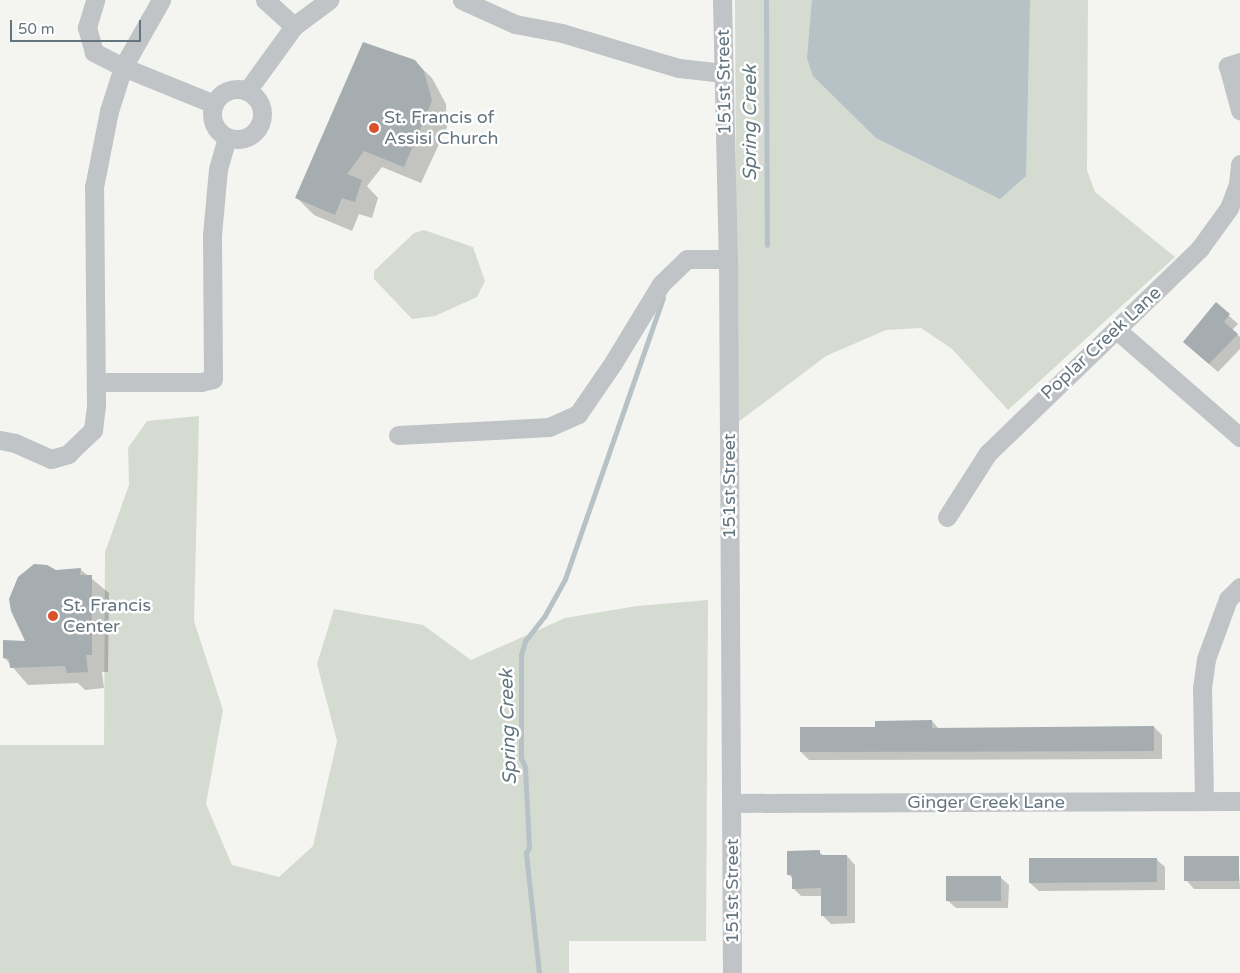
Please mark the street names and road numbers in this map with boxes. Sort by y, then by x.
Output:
street label: 151st Street [712,29,736,135]
street label: Poplar Creek Lane [1037,282,1165,404]
street label: 151st Street [718,433,740,539]
street label: Ginger Creek Lane [907,791,1065,813]
street label: 151st Street [721,838,743,944]

